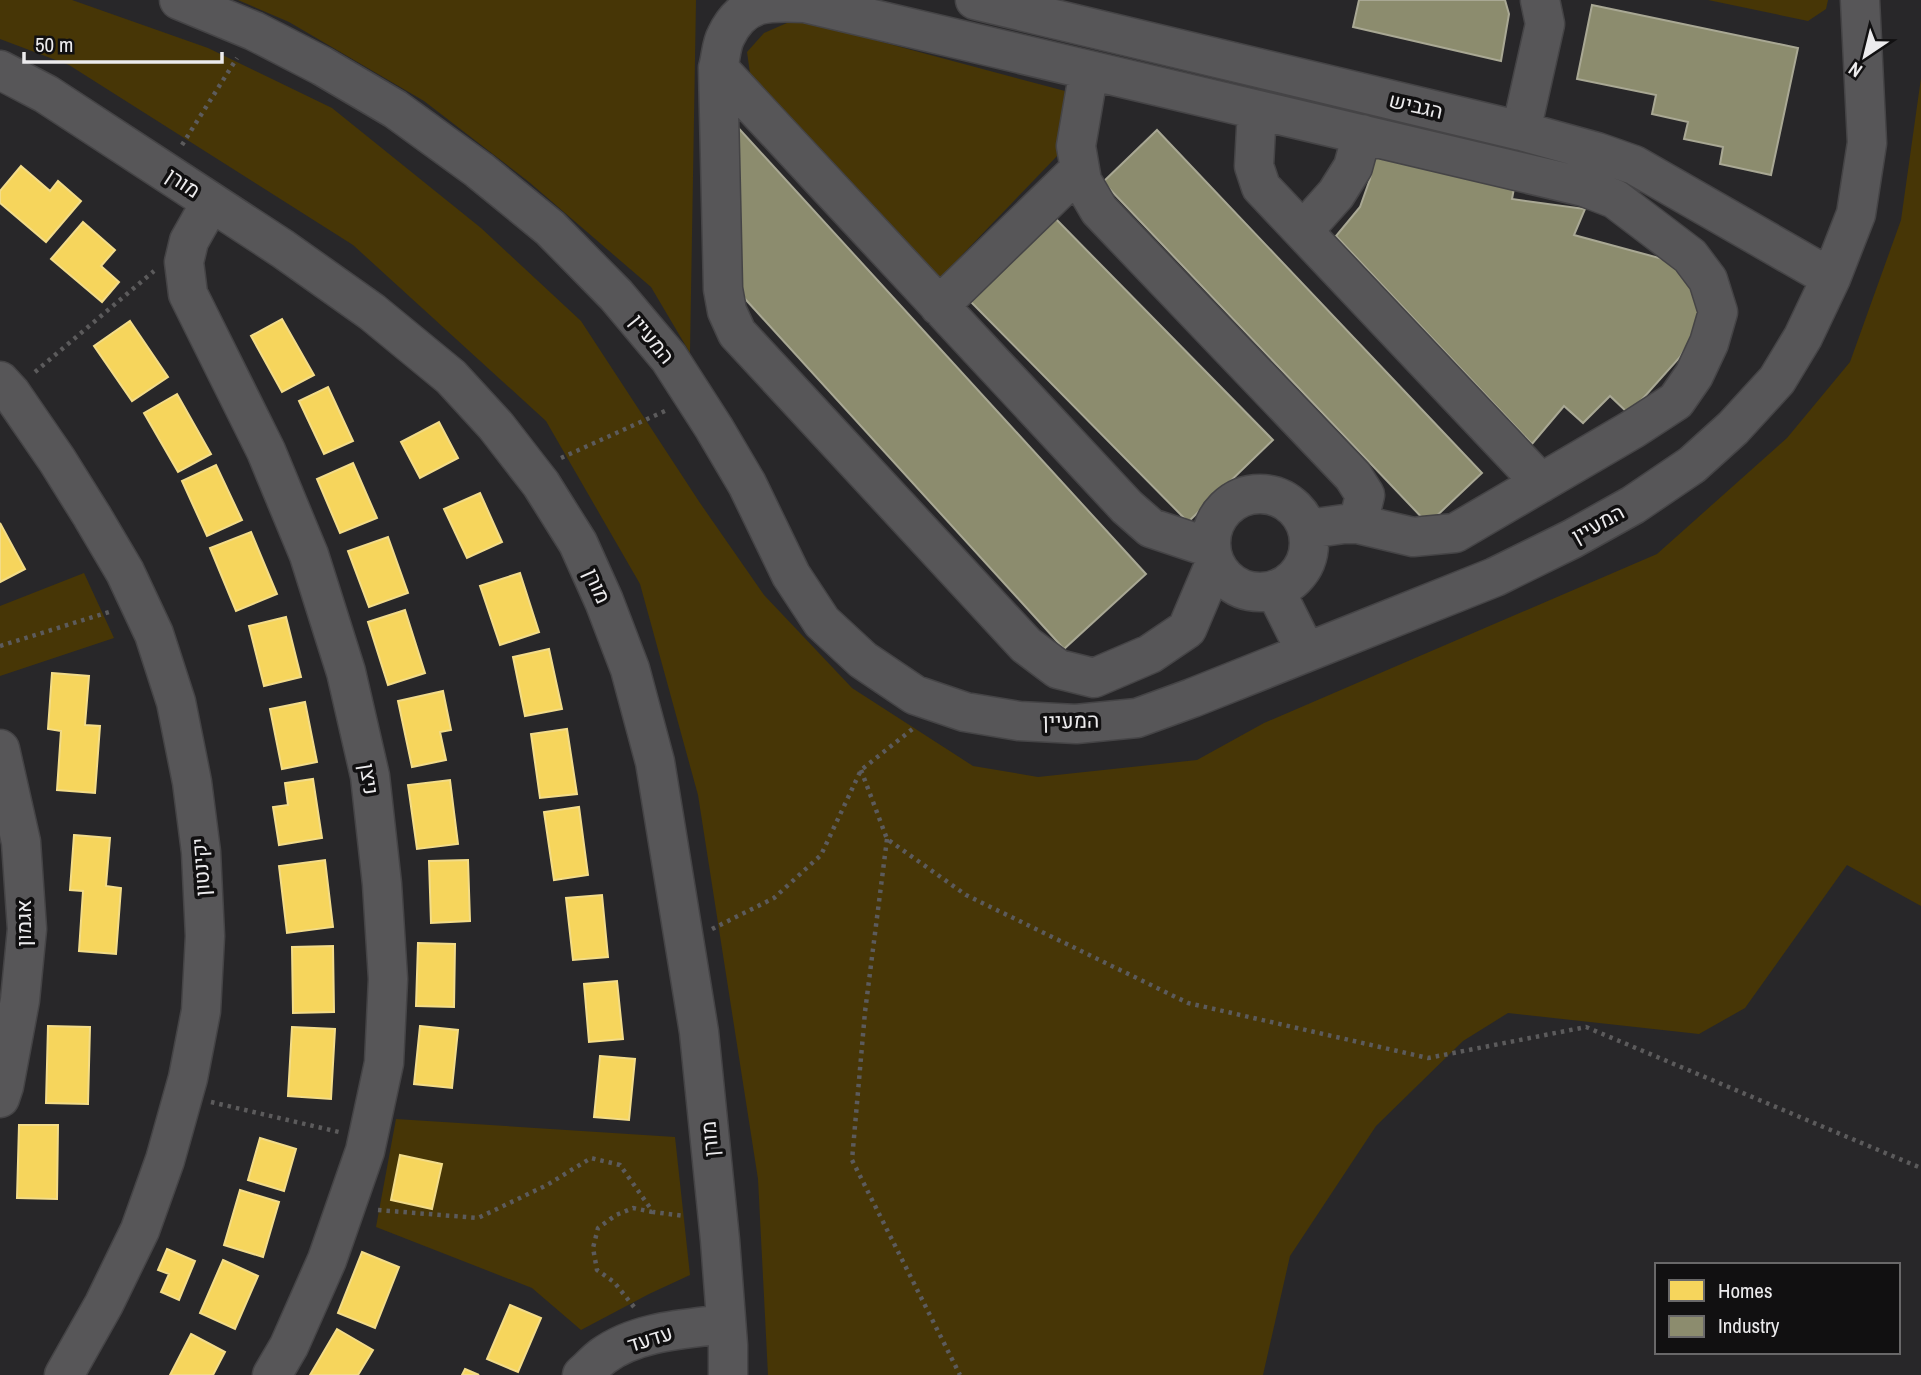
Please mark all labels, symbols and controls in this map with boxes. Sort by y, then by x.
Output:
scale bar [24,21,222,65]
north arrow [1830,21,1900,91]
text: 50 m [35,30,73,59]
text: N [1843,56,1867,84]
street label: הגביש [1386,85,1446,126]
street label: מורן [160,161,206,205]
street label: המעיין [623,308,681,370]
street label: המעיין [1566,497,1630,550]
street label: מורן [577,564,618,608]
street label: המעיין [1042,706,1100,735]
street label: ניצן [353,761,386,797]
street label: יקינטון [184,837,217,897]
street label: אגמון [9,899,38,947]
street label: מורן [693,1120,726,1158]
legend [1655,1263,1900,1354]
text: Homes [1718,1276,1773,1305]
text: Industry [1718,1311,1780,1340]
street label: עדעד [624,1318,676,1359]

